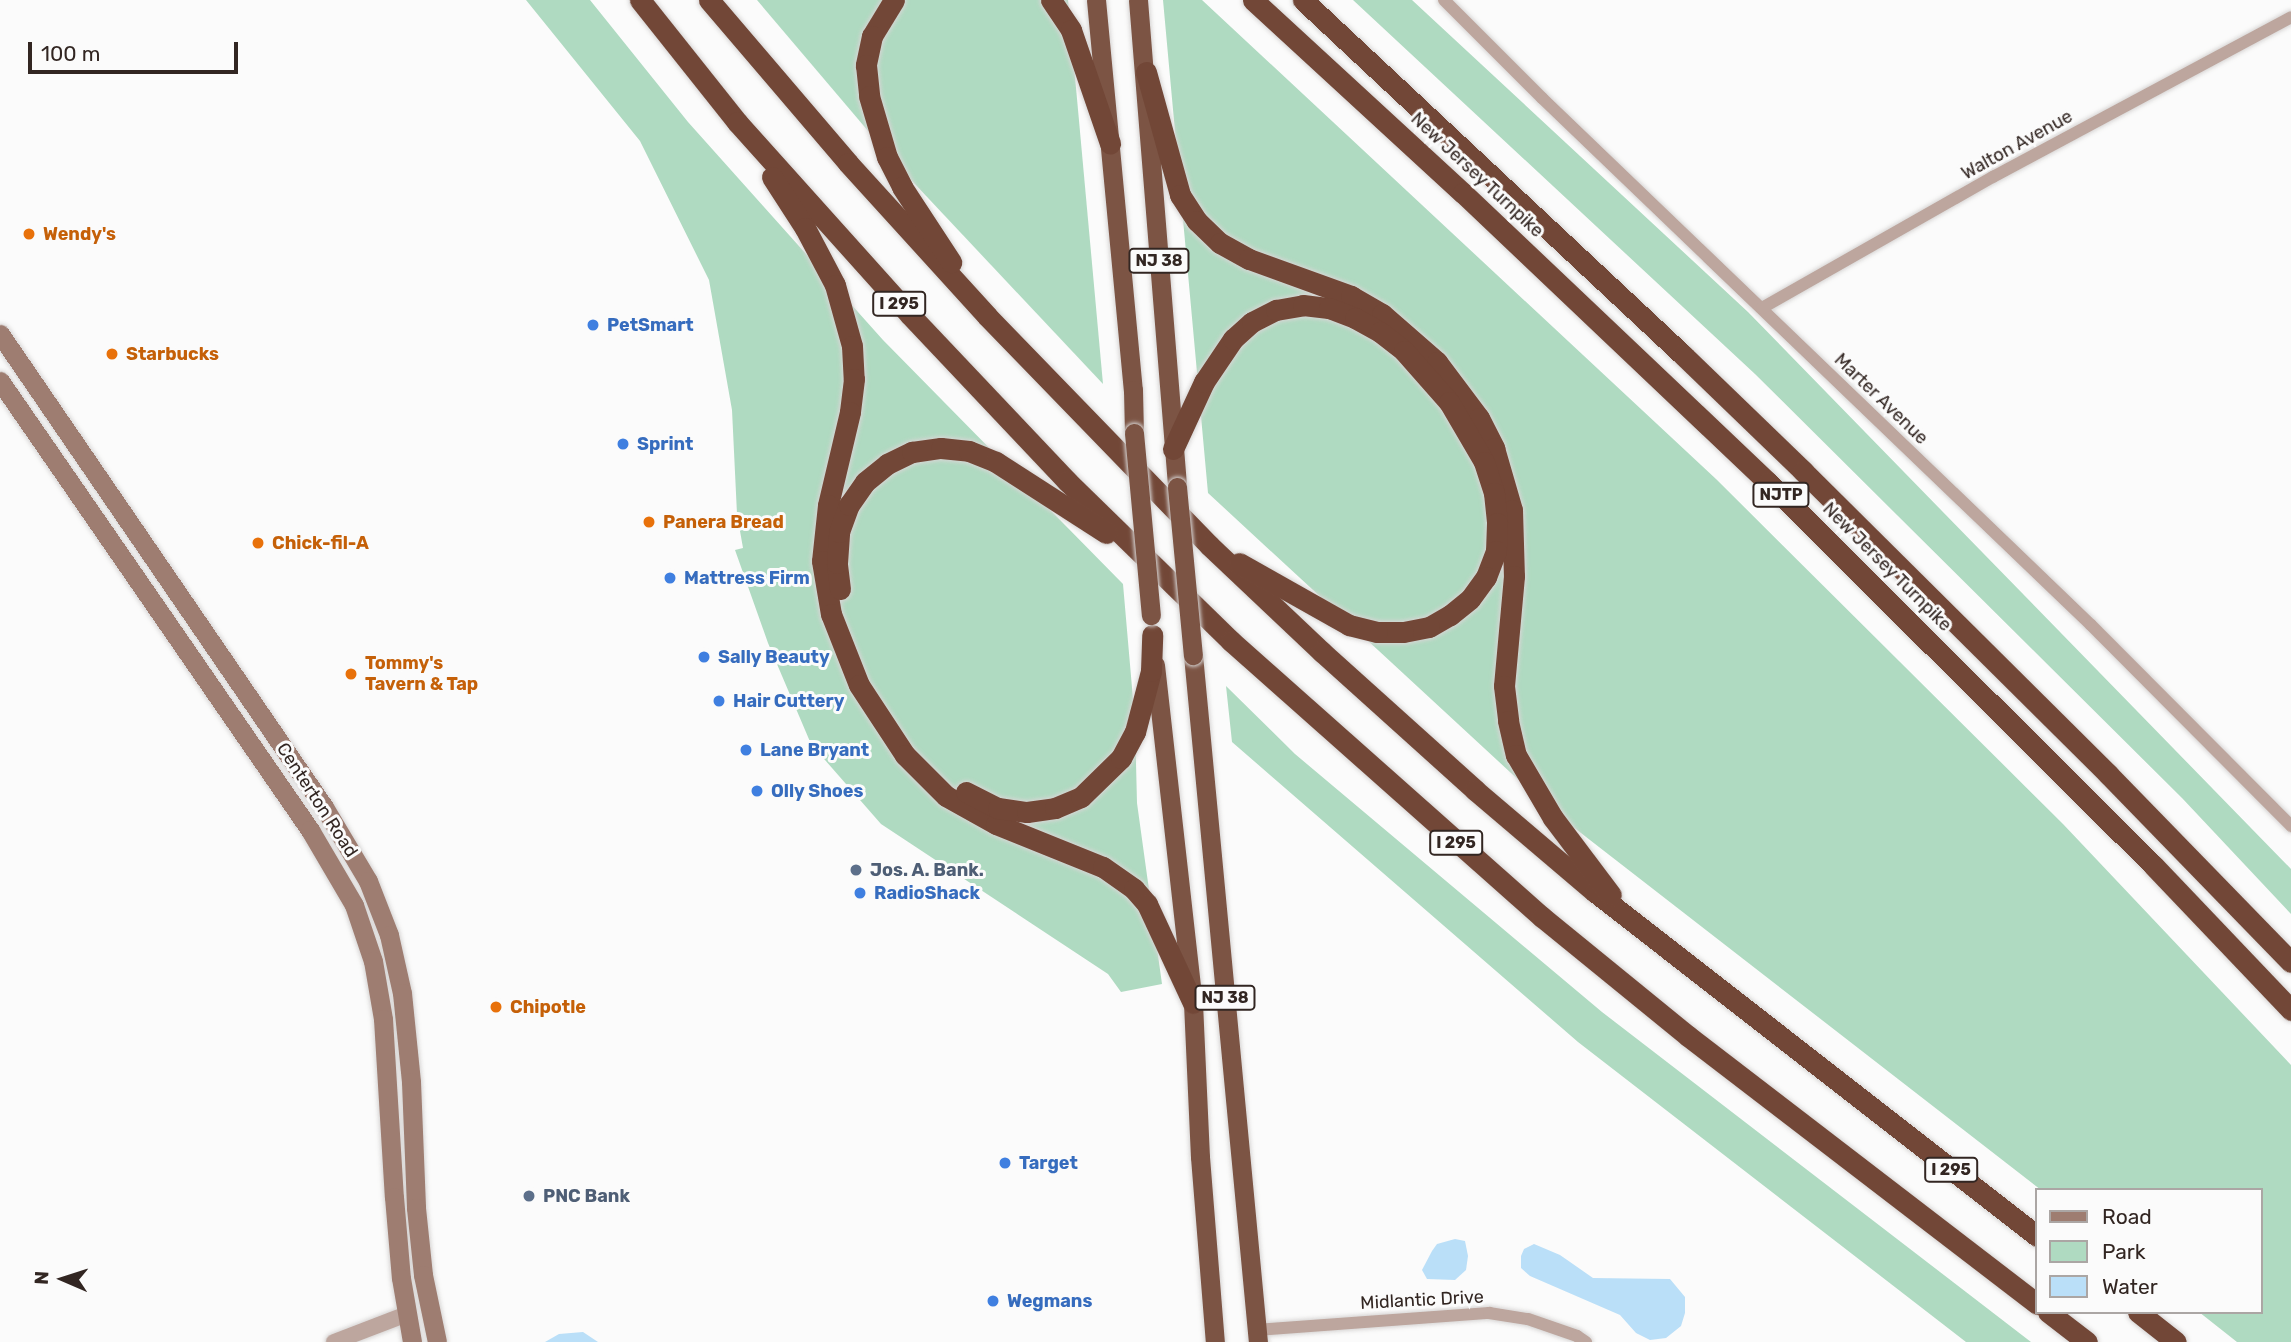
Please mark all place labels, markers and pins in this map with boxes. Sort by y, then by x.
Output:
place label: Wendy's [43,223,116,245]
marker: Wendy's [21,226,37,242]
place label: PetSmart [607,314,694,336]
marker: PetSmart [585,317,601,333]
place label: Starbucks [126,343,219,365]
marker: Starbucks [104,346,120,362]
place label: Sprint [637,433,693,455]
marker: Sprint [615,436,631,452]
place label: Panera Bread [663,511,784,533]
marker: Panera Bread [641,514,657,530]
place label: Chick-fil-A [272,532,369,554]
marker: Chick-fil-A [250,535,266,551]
place label: Mattress Firm [684,567,810,589]
marker: Mattress Firm [662,570,678,586]
place label: Sally Beauty [718,646,830,668]
marker: Sally Beauty [696,649,712,665]
place label: Tommy's Tavern & Tap [365,653,479,696]
marker: Tommy's Tavern & Tap [343,666,359,682]
place label: Hair Cuttery [733,690,845,712]
marker: Hair Cuttery [711,693,727,709]
place label: Lane Bryant [760,739,869,761]
marker: Lane Bryant [738,742,754,758]
place label: Olly Shoes [771,780,864,802]
marker: Olly Shoes [749,783,765,799]
place label: Jos. A. Bank. [870,859,984,881]
marker: Jos. A. Bank. [848,862,864,878]
place label: RadioShack [874,882,980,904]
marker: RadioShack [852,885,868,901]
place label: Chipotle [510,996,586,1018]
marker: Chipotle [488,999,504,1015]
place label: Target [1019,1152,1078,1174]
marker: Target [997,1155,1013,1171]
place label: PNC Bank [543,1185,630,1207]
marker: PNC Bank [521,1188,537,1204]
place label: Wegmans [1007,1290,1092,1312]
marker: Wegmans [985,1293,1001,1309]

